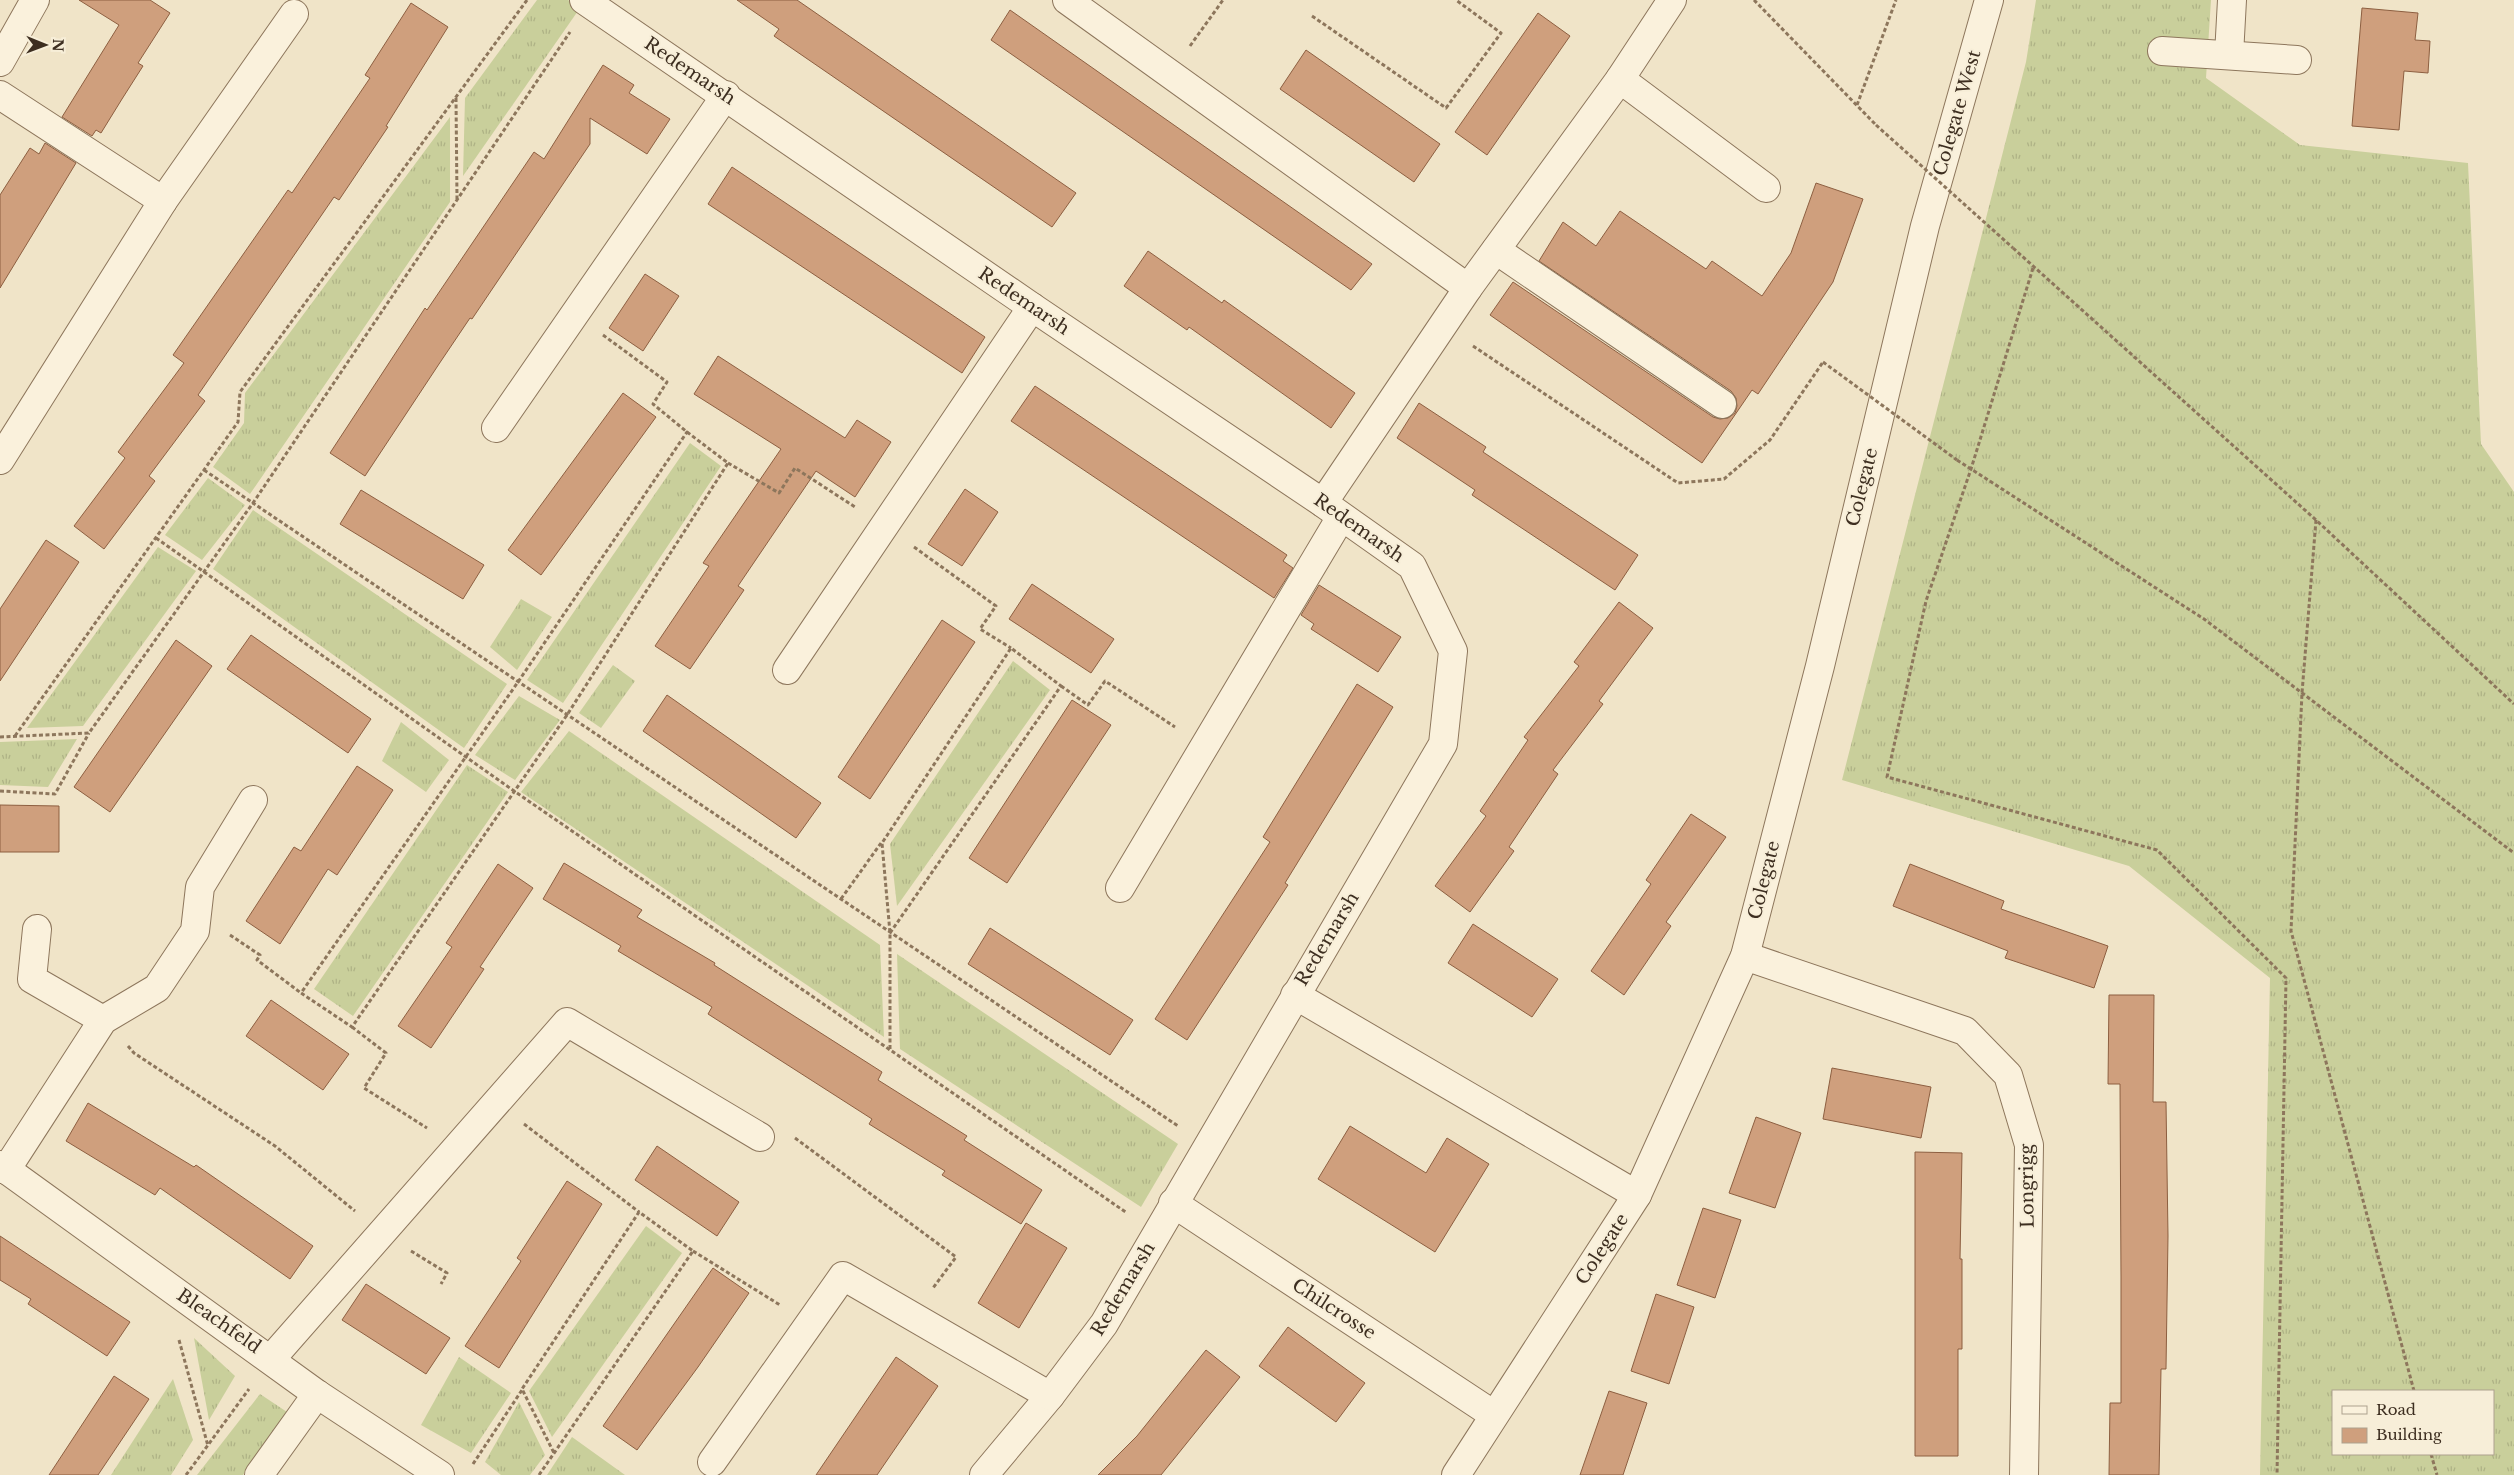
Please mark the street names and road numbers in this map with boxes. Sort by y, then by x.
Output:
street label: Redemarsh [640,32,740,110]
street label: Colegate West [1929,47,1986,178]
street label: Redemarsh [974,262,1074,340]
street label: Colegate [1842,445,1882,529]
street label: Redemarsh [1310,489,1408,567]
street label: Colegate [1744,838,1784,922]
street label: Redemarsh [1290,888,1364,990]
street label: Longrigg [2015,1143,2039,1228]
street label: Colegate [1571,1209,1633,1289]
street label: Redemarsh [1086,1238,1160,1340]
street label: Chilcrosse [1288,1274,1380,1344]
street label: Bleachfeld [173,1284,265,1358]

